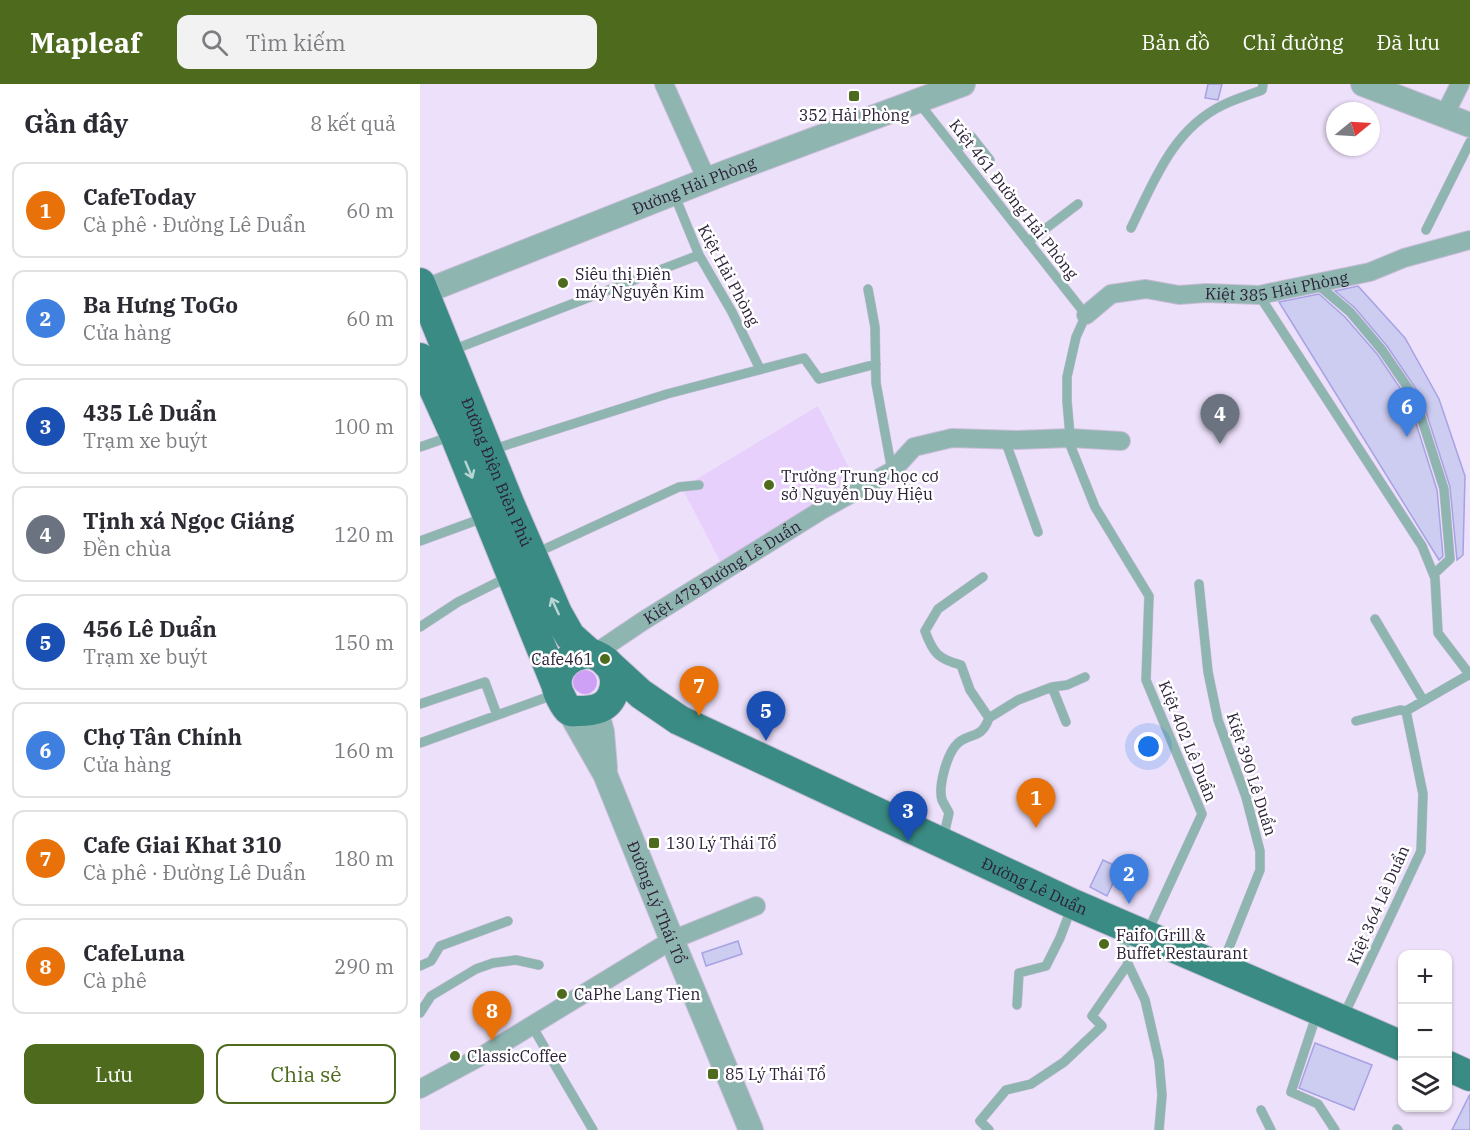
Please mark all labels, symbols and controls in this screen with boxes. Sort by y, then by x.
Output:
search box [177,15,597,69]
text: Mapleaf [30,24,141,61]
icon: search [198,26,231,59]
text: Tìm kiếm [246,28,346,57]
text: Bản đồ [1141,28,1210,56]
text: Chỉ đường [1243,28,1344,56]
text: Đã lưu [1377,28,1440,56]
marker: 352 Hải Phòng [847,89,861,103]
north arrow [1326,102,1380,156]
place label: 352 Hải Phòng [799,105,910,125]
text: Gần đây [24,106,128,140]
text: 8 kết quả [310,110,396,137]
street label: Kiệt 461 Đường Hải Phòng [945,115,1083,283]
street label: Đường Hải Phòng [629,152,758,219]
text: CafeToday [83,182,196,211]
text: 1 [40,197,52,224]
text: 60 m [346,197,394,224]
text: Cà phê · Đường Lê Duẩn [83,211,306,238]
street label: Kiệt Hải Phòng [694,221,764,330]
place label: Siêu thị Điện máy Nguyễn Kim [575,264,704,302]
street label: Kiệt 385 Hải Phòng [1205,267,1350,305]
marker: Siêu thị Điện máy Nguyễn Kim [556,276,570,290]
text: Ba Hưng ToGo [83,290,238,319]
text: 2 [40,305,52,332]
text: 60 m [346,305,394,332]
text: Cửa hàng [83,319,171,346]
pin: 6 [1388,388,1426,437]
street label: Đường Điện Biên Phủ [457,394,537,550]
pin: 4 [1200,394,1240,444]
text: 435 Lê Duẩn [83,398,217,427]
text: 3 [40,413,52,440]
text: 100 m [334,413,394,440]
text: Trạm xe buýt [83,427,208,454]
one-way arrow [464,460,475,478]
place label: Trường Trung học cơ sở Nguyễn Duy Hiệu [781,466,939,504]
marker: Trường Trung học cơ sở Nguyễn Duy Hiệu [762,478,776,492]
text: Tịnh xá Ngọc Giáng [83,506,294,535]
street label: Kiệt 478 Đường Lê Duẩn [639,515,804,628]
text: 4 [40,521,52,548]
text: 120 m [334,521,394,548]
text: Đền chùa [83,535,171,562]
one-way arrow [548,598,560,616]
text: 456 Lê Duẩn [83,614,217,643]
text: 5 [40,629,52,656]
text: 150 m [334,629,394,656]
text: Trạm xe buýt [83,643,208,670]
place label: Cafe461 [531,649,593,669]
marker: Cafe461 [598,652,612,666]
pin: 7 [680,666,718,716]
street label: Kiệt 402 Lê Duẩn [1155,678,1221,804]
pin: 5 [746,692,786,741]
street label: Kiệt 390 Lê Duẩn [1223,710,1281,838]
text: Chợ Tân Chính [83,722,242,751]
your location [1134,732,1163,761]
text: 6 [40,737,52,764]
text: 160 m [334,737,394,764]
text: Cửa hàng [83,751,171,778]
pin: 1 [1016,778,1056,828]
pin: 3 [888,792,928,841]
text: Cafe Giai Khat 310 [83,830,282,859]
place label: 130 Lý Thái Tổ [666,833,776,853]
marker: 130 Lý Thái Tổ [647,836,661,850]
street label: Đường Lý Thái Tổ [623,838,691,967]
street label: Kiệt 364 Lê Duẩn [1343,842,1413,968]
text: 7 [40,845,52,872]
text: 180 m [334,845,394,872]
street label: Đường Lê Duẩn [978,853,1091,919]
pin: 2 [1110,854,1148,904]
text: Cà phê · Đường Lê Duẩn [83,859,306,886]
place label: Faifo Grill & Buffet Restaurant [1116,925,1248,963]
marker: Faifo Grill & Buffet Restaurant [1097,937,1111,951]
text: CafeLuna [83,938,185,967]
map controls [1398,950,1452,1112]
button: + [1398,950,1452,1004]
text: 8 [40,953,52,980]
text: 290 m [334,953,394,980]
text: Cà phê [83,967,147,994]
place label: CaPhe Lang Tien [574,984,700,1004]
marker: CaPhe Lang Tien [555,987,569,1001]
pin: 8 [472,992,512,1041]
button: − [1398,1004,1452,1058]
button: Lưu [24,1044,204,1104]
button: Chia sẻ [216,1044,396,1104]
place label: ClassicCoffee [467,1046,567,1066]
marker: ClassicCoffee [448,1049,462,1063]
button: layers [1398,1058,1452,1112]
place label: 85 Lý Thái Tổ [725,1064,826,1084]
marker: 85 Lý Thái Tổ [706,1067,720,1081]

